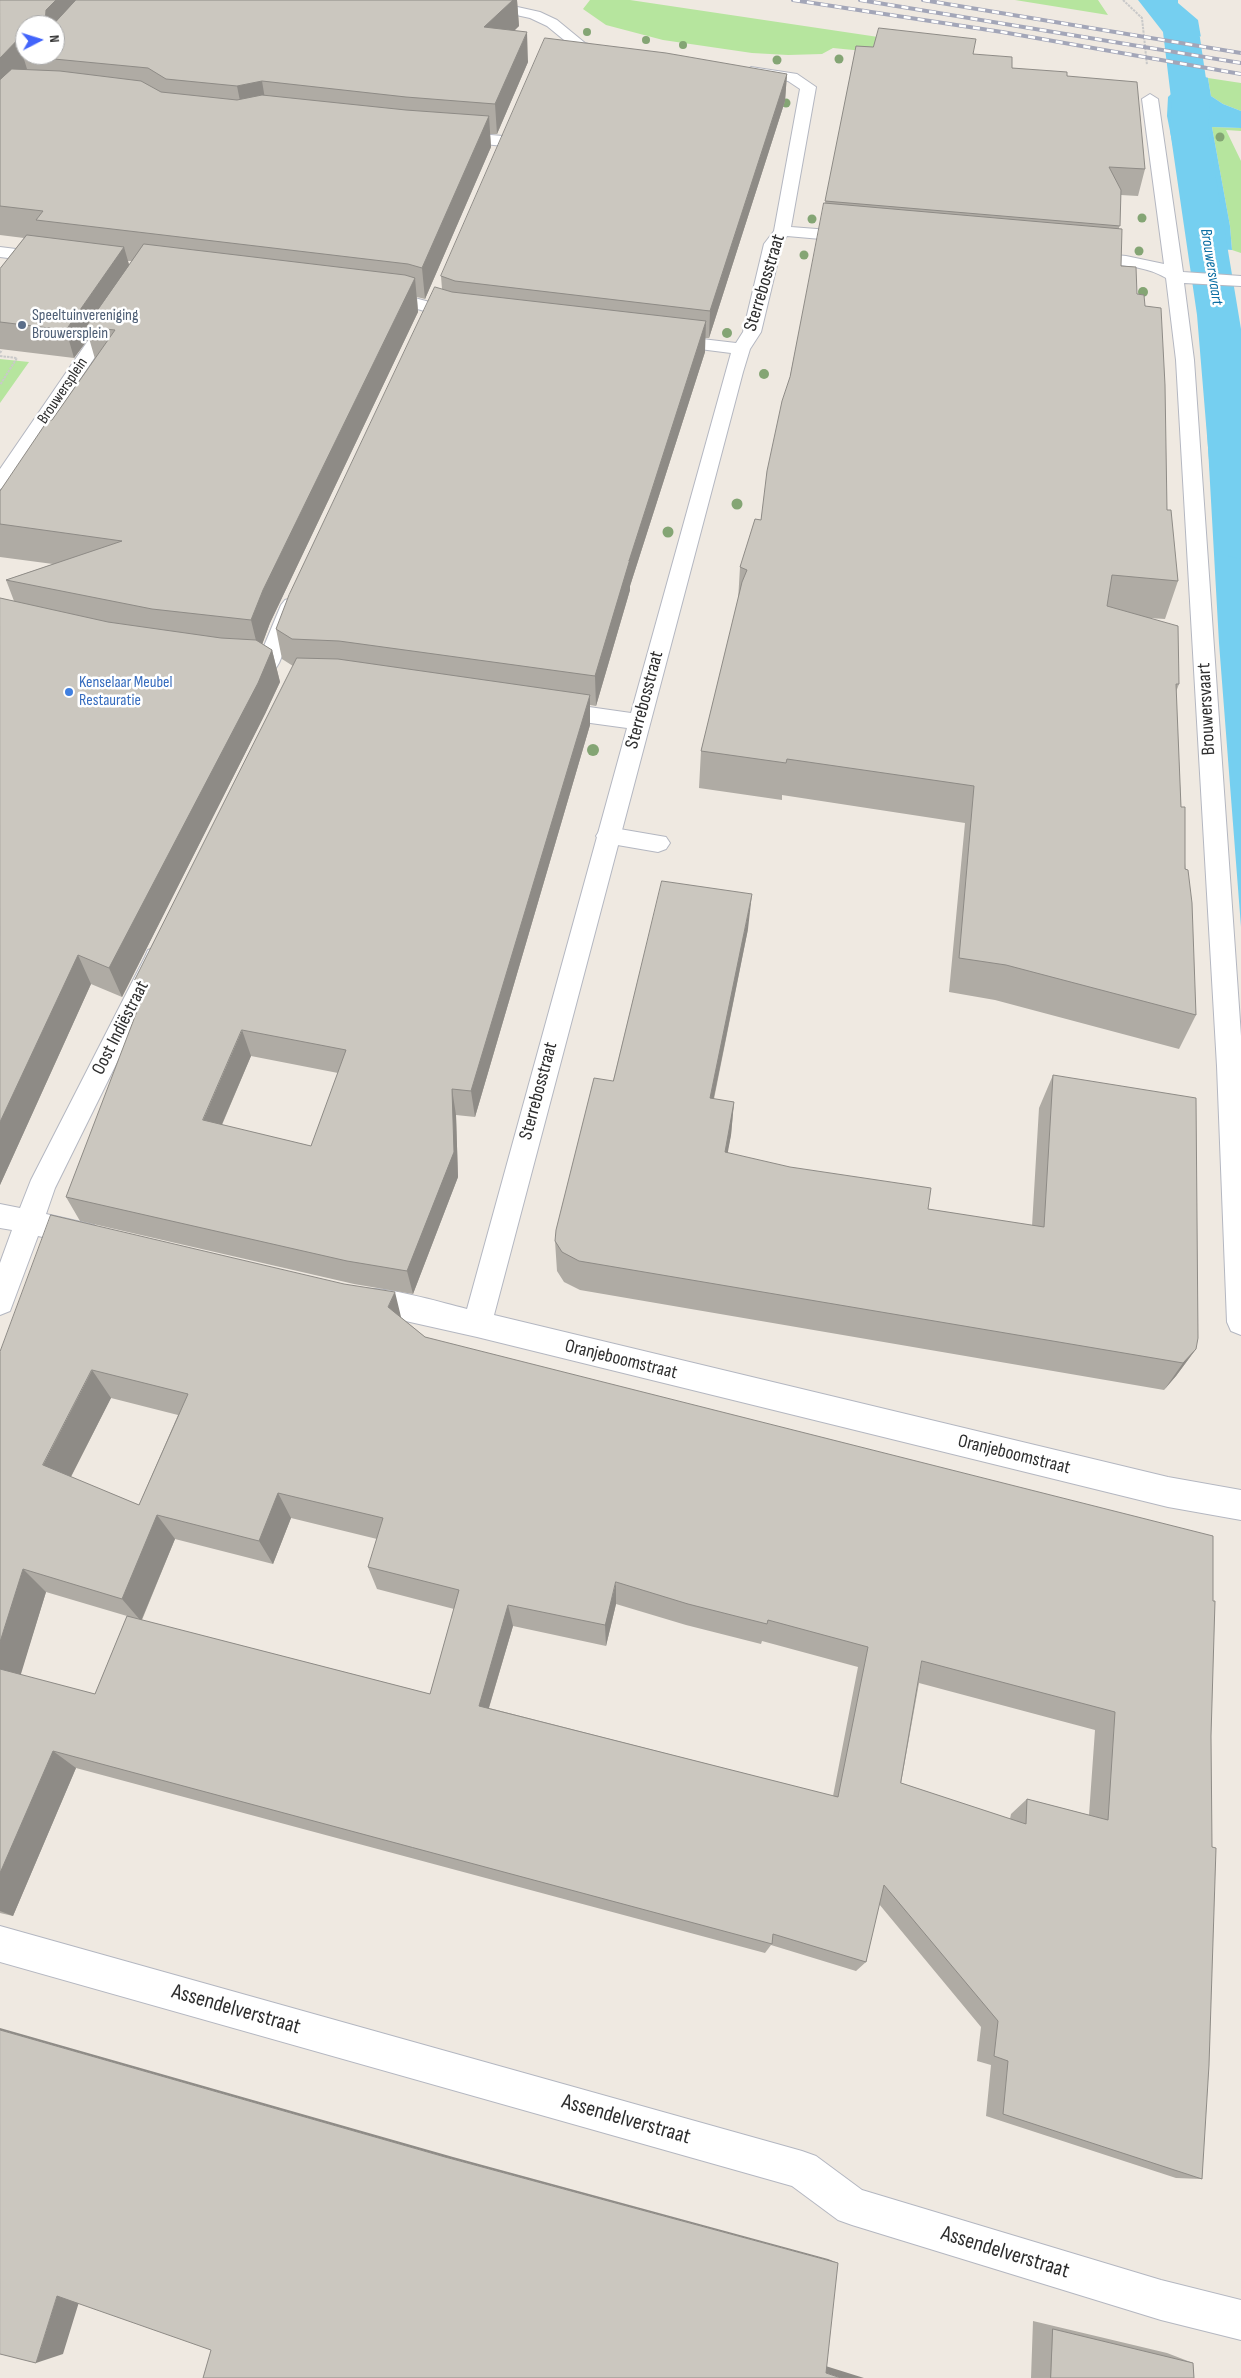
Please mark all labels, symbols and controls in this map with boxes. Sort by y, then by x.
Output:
north arrow [15,15,65,65]
text: N [46,34,63,43]
water label: Brouwersvaart [1195,227,1227,307]
street label: Sterrebosstraat [739,232,791,334]
place label: Speeltuinvereniging Brouwersplein [32,306,138,344]
marker: Speeltuinvereniging Brouwersplein [16,319,28,331]
street label: Brouwersplein [34,354,92,428]
street label: Sterrebosstraat [621,649,669,751]
street label: Brouwersvaart [1193,662,1221,756]
place label: Kenselaar Meubel Restauratie [79,673,173,711]
marker: Kenselaar Meubel Restauratie [63,686,75,698]
street label: Oost Indiëstraat [88,977,154,1079]
street label: Sterrebosstraat [515,1040,563,1142]
street label: Oranjeboomstraat [562,1335,680,1385]
street label: Oranjeboomstraat [955,1430,1073,1480]
street label: Assendelverstraat [169,1979,303,2041]
street label: Assendelverstraat [559,2089,693,2151]
street label: Assendelverstraat [938,2221,1072,2285]

